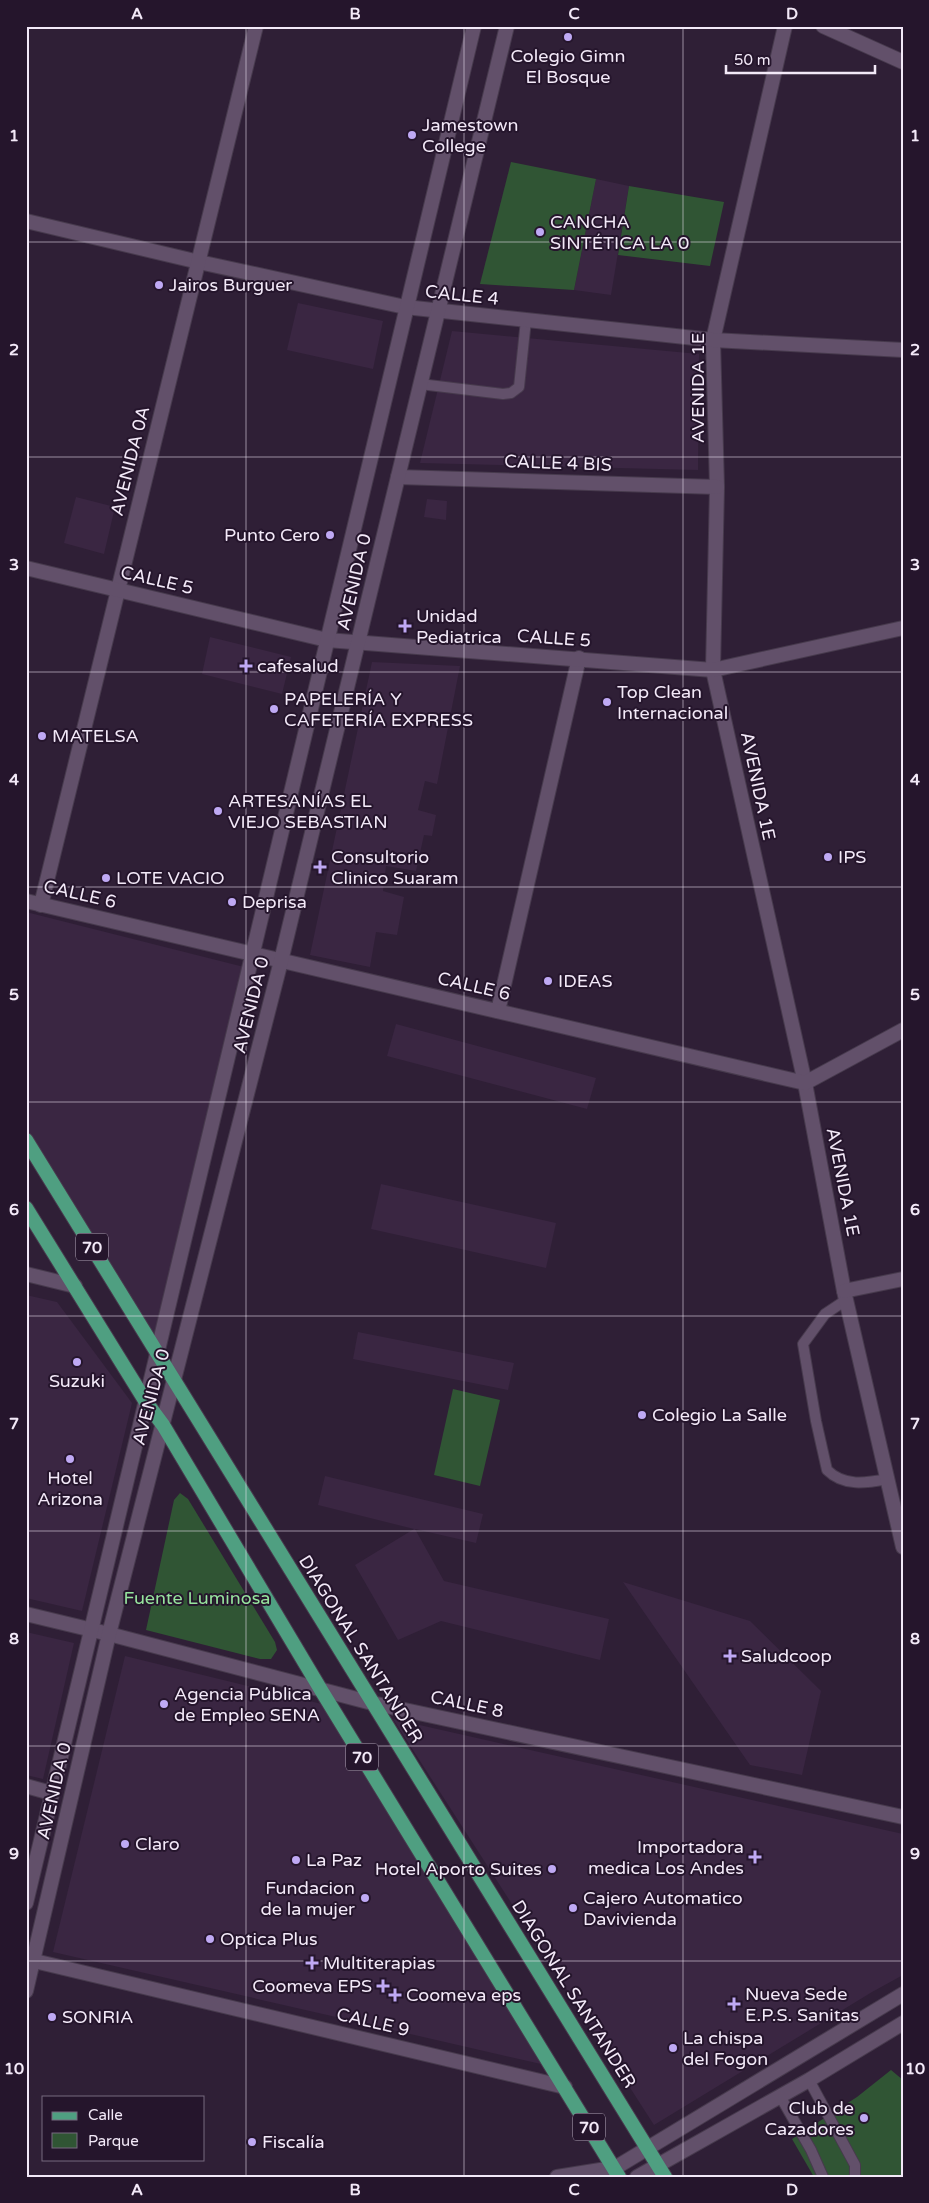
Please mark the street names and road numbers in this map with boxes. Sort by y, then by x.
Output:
street label: CALLE 4 [424,280,500,310]
street label: AVENIDA 1E [687,333,709,443]
street label: AVENIDA 0A [106,404,154,518]
street label: CALLE 4 BIS [504,450,612,476]
street label: AVENIDA 0 [332,531,376,633]
street label: CALLE 5 [118,561,196,599]
street label: CALLE 5 [516,624,592,652]
street label: AVENIDA 1E [736,730,780,842]
street label: CALLE 6 [41,875,119,913]
street label: AVENIDA 0 [228,954,274,1056]
street label: CALLE 6 [435,967,513,1005]
street label: AVENIDA 1E [822,1126,864,1238]
road number: 70 [76,1234,108,1260]
street label: AVENIDA 0 [128,1346,174,1448]
street label: DIAGONAL SANTANDER [294,1551,428,1747]
street label: CALLE 8 [428,1686,506,1722]
street label: AVENIDA 0 [32,1740,76,1842]
road number: 70 [346,1744,378,1770]
street label: DIAGONAL SANTANDER [507,1896,641,2092]
street label: CALLE 9 [334,2003,412,2041]
road number: 70 [573,2114,605,2140]

